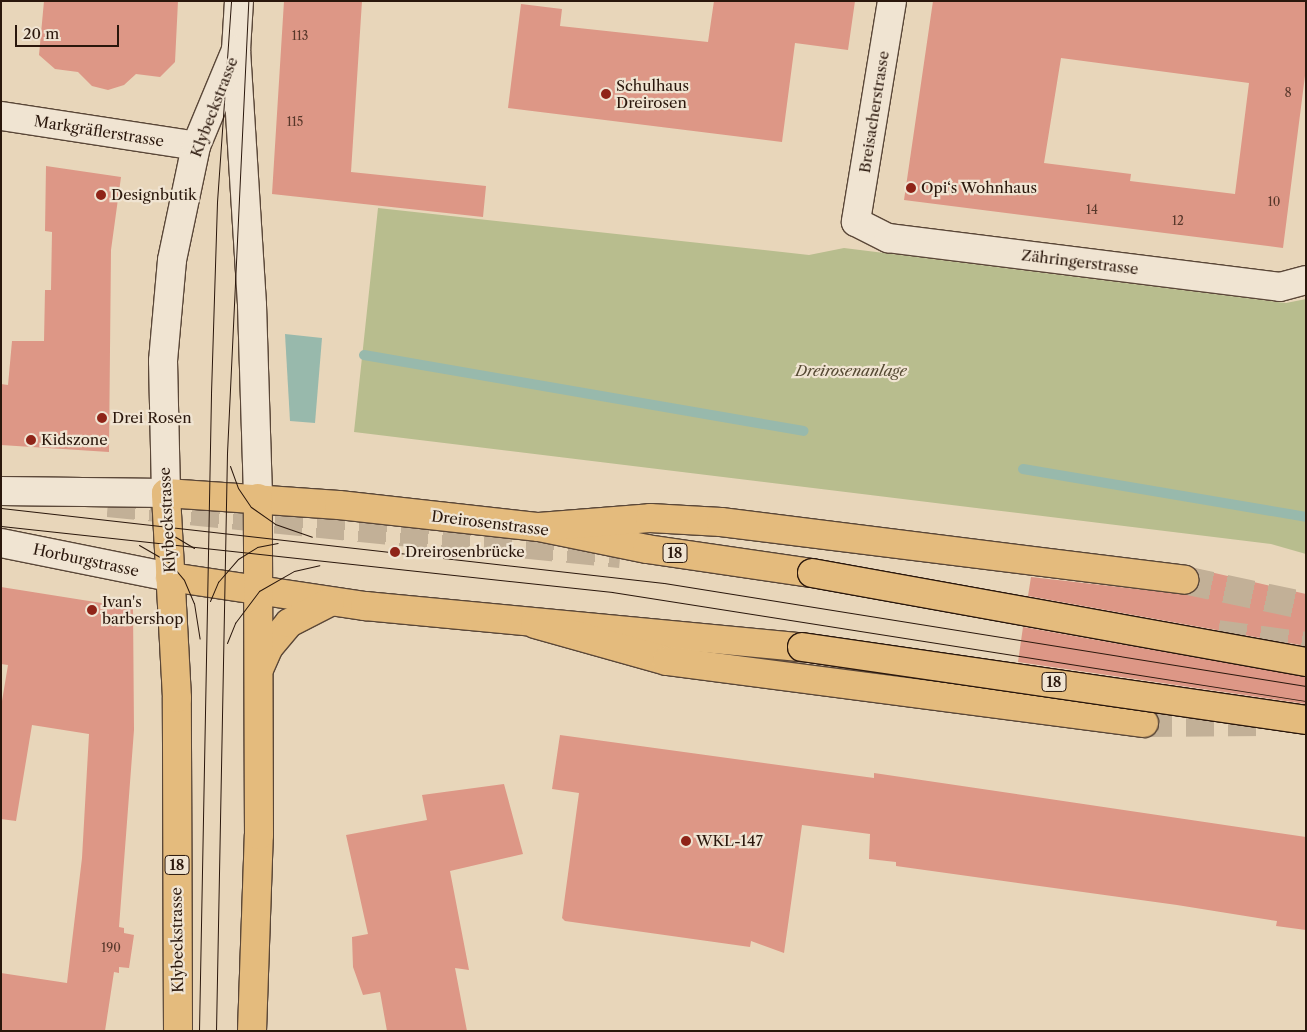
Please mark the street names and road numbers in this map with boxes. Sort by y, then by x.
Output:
street label: Breisacherstrasse [855,50,893,174]
street label: Klybeckstrasse [187,54,241,160]
street label: Markgräflerstrasse [33,112,165,150]
street label: Zähringerstrasse [1021,246,1139,278]
street label: Klybeckstrasse [155,467,179,573]
street label: Dreirosenstrasse [430,507,550,539]
street label: Horburgstrasse [31,540,141,580]
road number: 18 [662,542,688,564]
road number: 18 [1042,670,1066,694]
road number: 18 [164,854,190,876]
street label: Klybeckstrasse [167,887,187,993]

